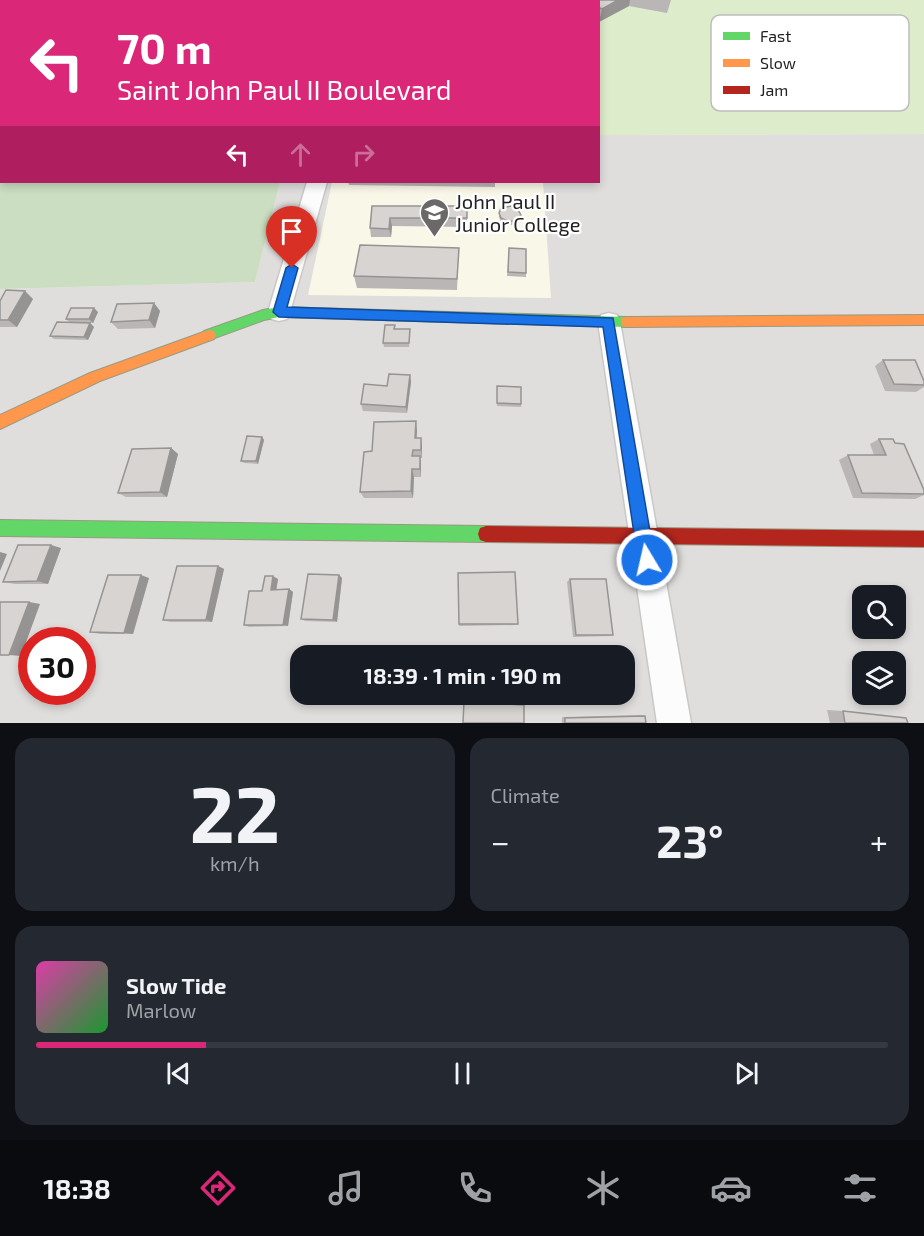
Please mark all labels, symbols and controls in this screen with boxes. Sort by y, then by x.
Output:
legend [711,15,909,111]
text: 70 m [117,22,212,72]
icon: left [18,24,96,102]
text: Fast [760,26,791,45]
text: Slow [760,53,796,72]
text: Saint John Paul II Boulevard [117,73,452,105]
text: Jam [760,80,788,99]
icon: left [221,138,254,171]
icon: ahead [284,138,317,171]
icon: right [347,138,380,171]
place label: John Paul II Junior College [455,189,580,236]
school or university icon: John Paul II Junior College [418,196,450,238]
pin [266,206,317,268]
icon: arrive [275,215,308,248]
position arrow [615,528,679,592]
map controls [852,585,906,705]
button: search [852,585,906,639]
speed limit sign: 30 [18,627,96,705]
button: layers [852,651,906,705]
text: 18:39 · 1 min · 190 m [364,662,561,688]
text: 22 [189,765,280,859]
text: Climate [491,783,560,807]
text: 23° [656,813,723,867]
text: − [491,821,510,861]
text: + [870,821,888,861]
text: km/h [210,851,260,875]
text: Slow Tide [126,972,226,998]
text: Marlow [126,998,196,1022]
icon: previous [162,1057,195,1090]
icon: pause [446,1057,479,1090]
icon: next [730,1057,763,1090]
icon: directions [197,1167,239,1209]
icon: music [325,1167,367,1209]
icon: phone [454,1167,496,1209]
icon: climate [582,1167,624,1209]
icon: car [710,1167,752,1209]
icon: filters [839,1167,881,1209]
text: 18:38 [43,1172,111,1204]

